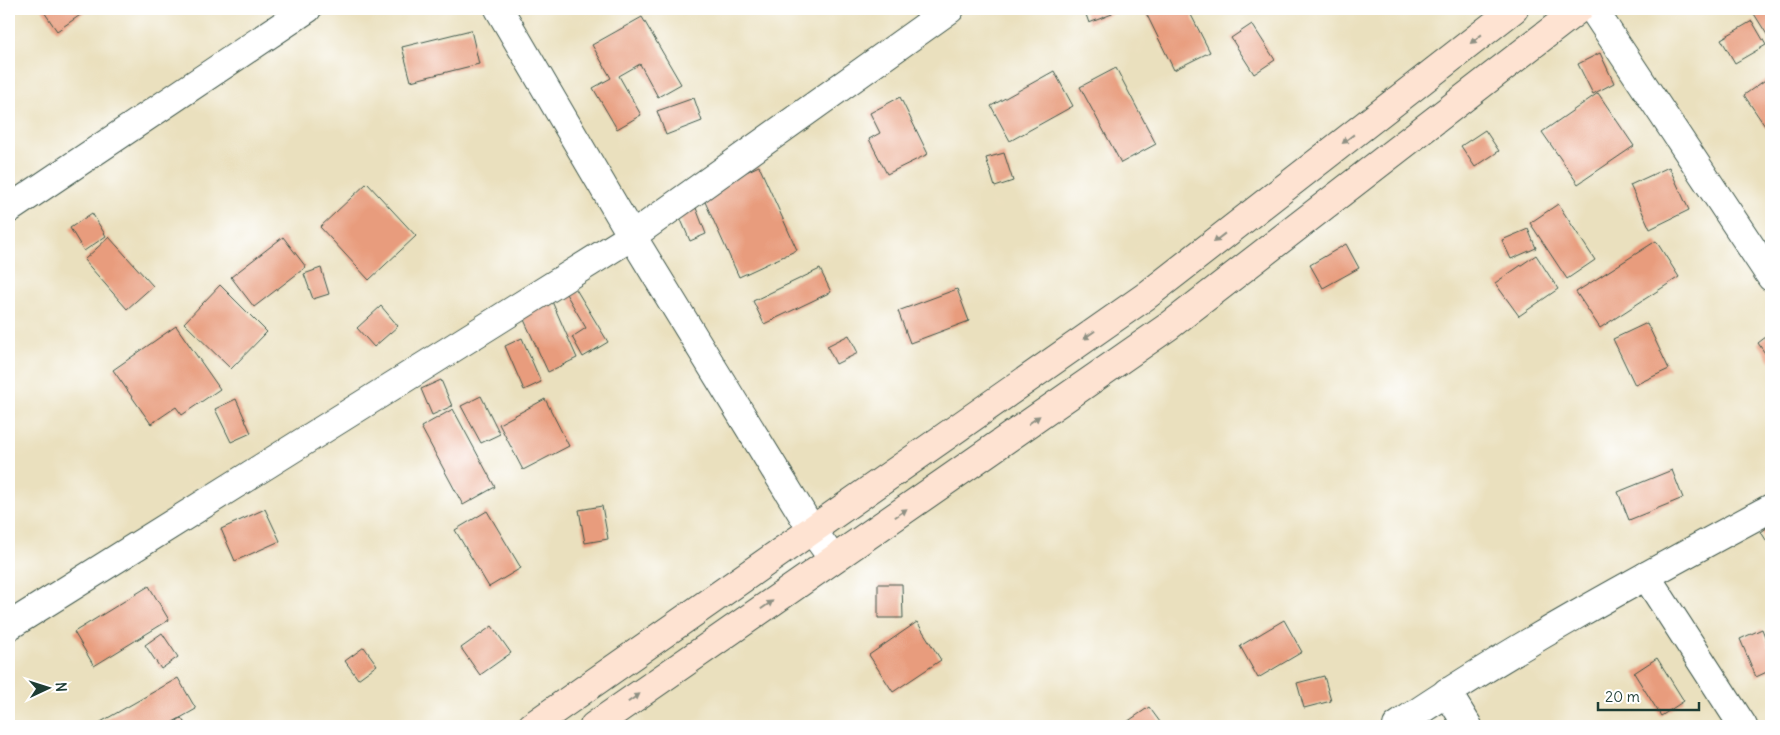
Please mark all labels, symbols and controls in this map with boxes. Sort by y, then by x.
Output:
one-way arrow [1470,33,1483,44]
one-way arrow [1342,133,1355,144]
one-way arrow [1213,233,1226,244]
one-way arrow [1083,330,1096,341]
one-way arrow [1027,415,1041,425]
one-way arrow [894,508,907,518]
one-way arrow [760,600,774,610]
north arrow [22,662,72,712]
scale bar [1598,680,1699,712]
text: N [52,682,70,693]
text: 20 m [1605,687,1640,706]
one-way arrow [627,693,641,703]

